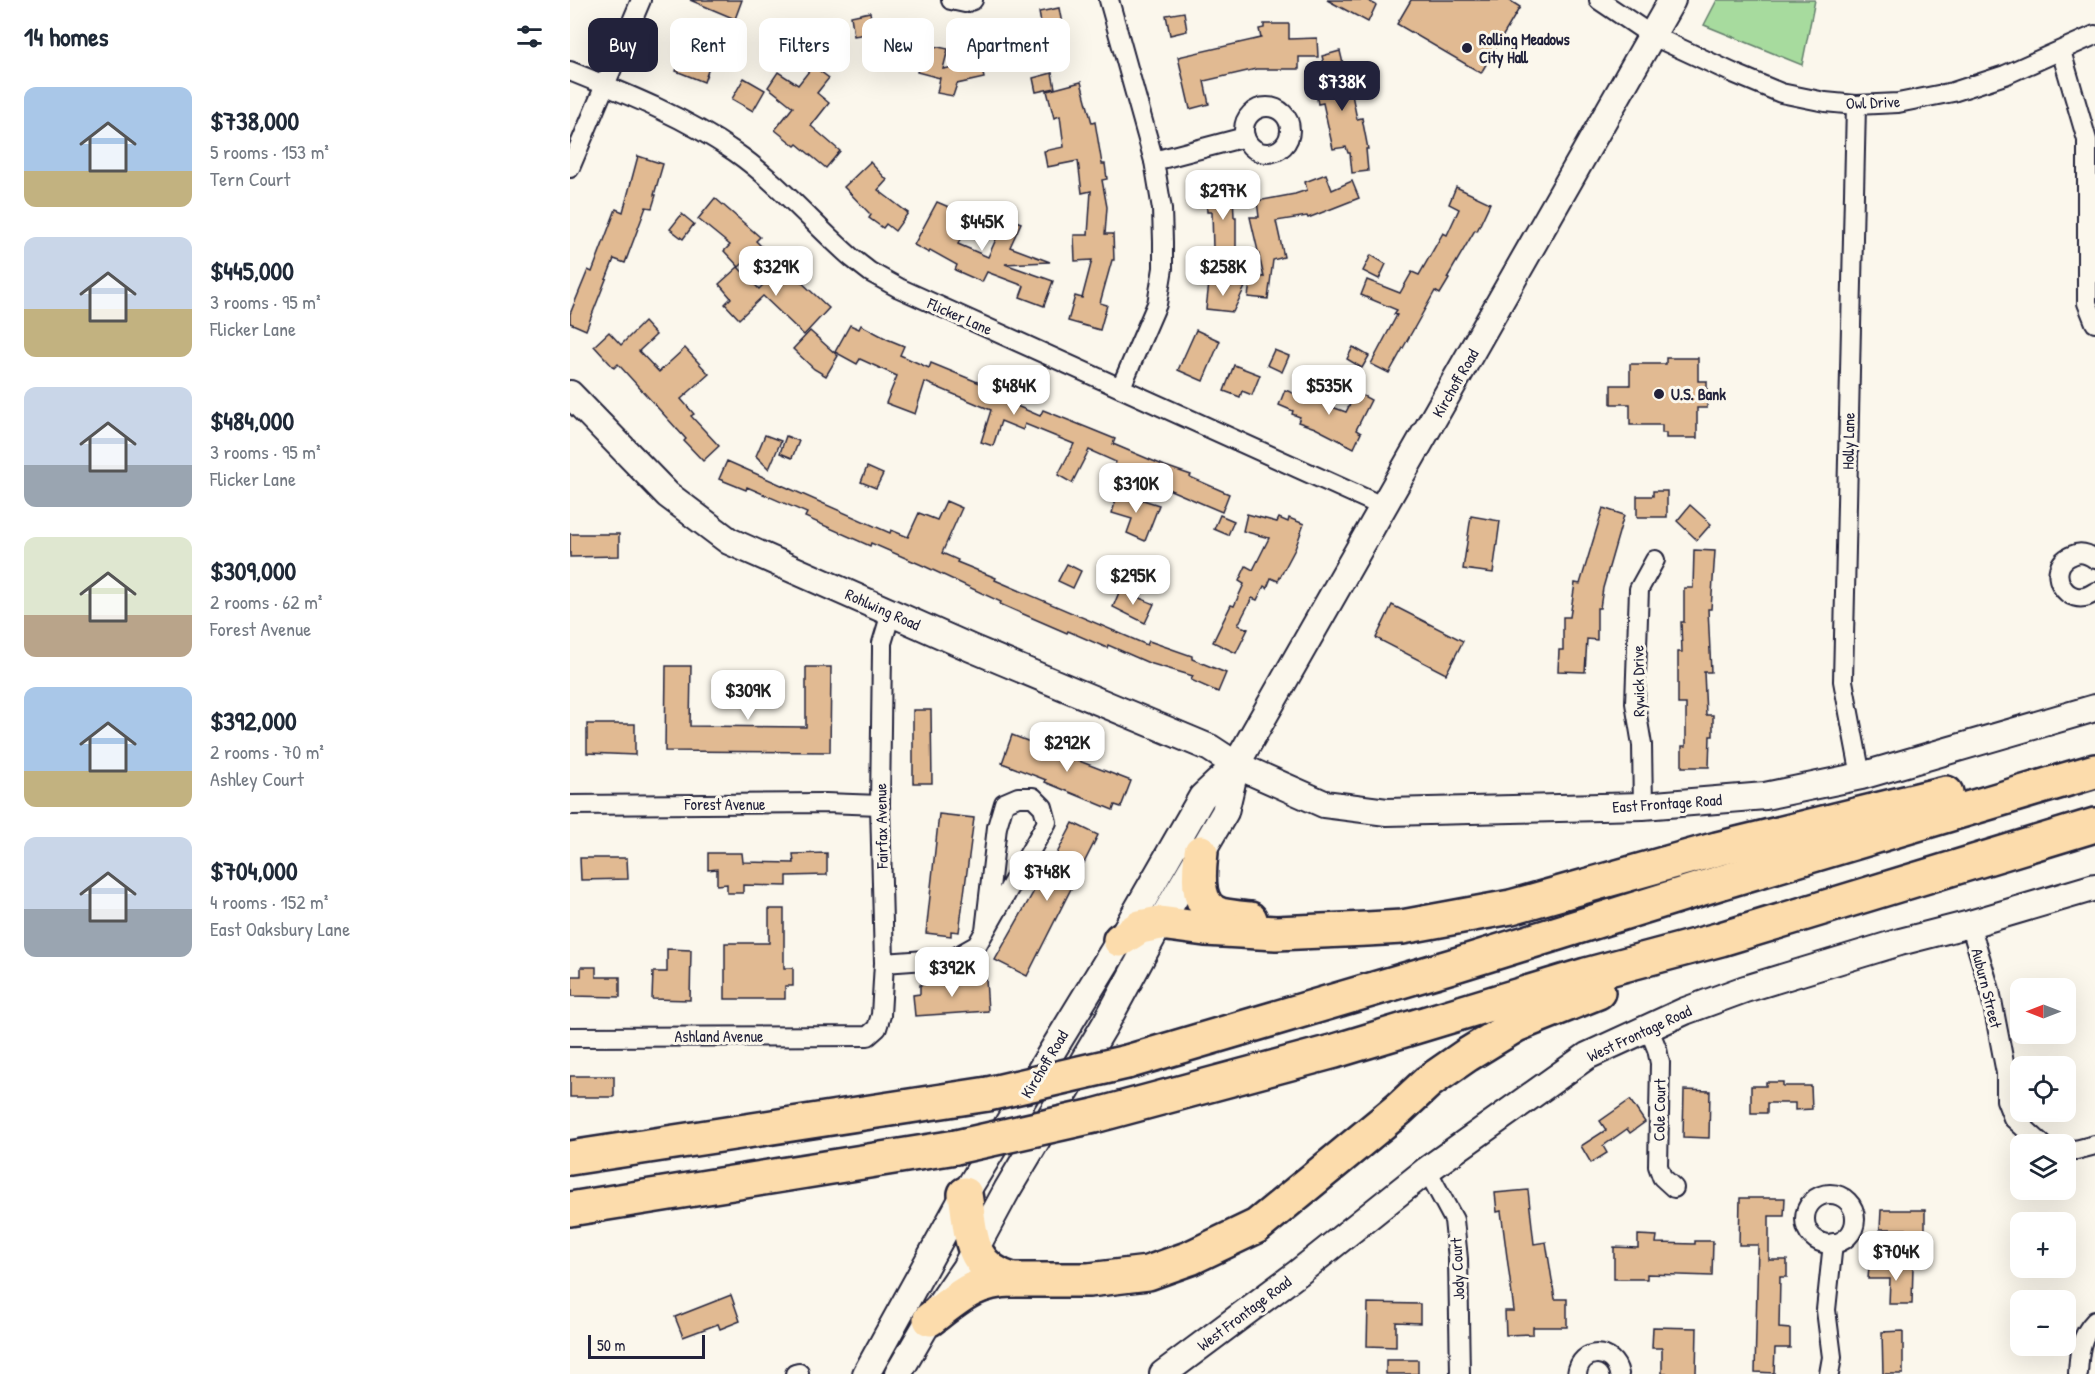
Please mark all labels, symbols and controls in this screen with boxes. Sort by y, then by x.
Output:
chip: Buy [588,18,658,72]
chip: Rent [670,18,747,72]
chip: Filters [759,18,850,72]
chip: New [862,18,934,72]
chip: Apartment [946,18,1070,72]
text: 14 homes [24,19,109,54]
icon: filters [513,20,546,53]
place label: Rolling Meadows City Hall [1479,28,1570,69]
marker: Rolling Meadows City Hall [1460,41,1474,55]
pin: $738K [1300,61,1384,112]
text: $738K [1318,67,1366,94]
street label: Owl Drive [1845,90,1901,114]
text: $738,000 [210,103,299,138]
icon: home [72,111,144,183]
text: 5 rooms · 153 m² [210,138,329,165]
text: Tern Court [210,165,290,192]
pin: $297K [1181,170,1265,221]
text: $297K [1199,176,1247,203]
pin: $445K [940,201,1024,252]
text: $445K [960,207,1004,234]
pin: $329K [734,246,818,297]
pin: $258K [1181,246,1265,297]
text: $329K [753,252,799,279]
text: $258K [1199,252,1247,279]
text: $445,000 [210,253,294,288]
icon: home [72,261,144,333]
text: 3 rooms · 95 m² [210,288,320,315]
street label: Flicker Lane [923,292,996,340]
text: Flicker Lane [210,315,296,342]
street label: Kirchoff Road [1427,345,1483,421]
pin: $484K [972,365,1056,416]
pin: $535K [1287,365,1371,416]
text: $484K [992,371,1036,398]
text: $535K [1306,371,1352,398]
place label: U.S. Bank [1671,383,1726,405]
marker: U.S. Bank [1652,387,1666,401]
text: $484,000 [210,403,294,438]
icon: home [72,411,144,483]
street label: Holly Lane [1837,412,1860,470]
text: 3 rooms · 95 m² [210,438,320,465]
pin: $310K [1094,463,1178,514]
text: Flicker Lane [210,465,296,492]
text: $310K [1113,469,1159,496]
text: $309,000 [210,553,296,588]
pin: $295K [1091,555,1175,606]
icon: home [72,561,144,633]
text: $295K [1110,561,1156,588]
street label: Rohlwing Road [842,583,924,635]
text: 2 rooms · 62 m² [210,588,322,615]
text: Forest Avenue [210,615,311,642]
street label: Rywick Drive [1626,644,1650,717]
pin: $309K [706,670,790,721]
text: $309K [725,676,771,703]
text: $392,000 [210,703,297,738]
icon: home [72,711,144,783]
pin: $292K [1025,722,1109,773]
text: $292K [1044,728,1090,755]
text: 2 rooms · 70 m² [210,738,324,765]
text: Ashley Court [210,765,304,792]
street label: Fairfax Avenue [869,782,893,870]
street label: East Frontage Road [1612,788,1722,818]
street label: Forest Avenue [684,793,766,815]
pin: $748K [1005,851,1089,902]
text: $704,000 [210,853,298,888]
text: $748K [1024,857,1070,884]
icon: home [72,861,144,933]
text: 4 rooms · 152 m² [210,888,328,915]
text: East Oaksbury Lane [210,915,350,942]
street label: Auburn Street [1966,946,2008,1031]
pin: $392K [910,947,994,998]
text: $392K [929,953,975,980]
north arrow [2010,978,2076,1044]
map controls [2010,978,2076,1356]
street label: West Frontage Road [1583,999,1695,1067]
street label: Ashland Avenue [675,1025,764,1047]
street label: Kirchoff Road [1015,1026,1073,1102]
button: locate [2010,1056,2076,1122]
street label: Cole Court [1647,1078,1671,1142]
button: layers [2010,1134,2076,1200]
button: + [2010,1212,2076,1278]
pin: $704K [1854,1231,1938,1282]
street label: Jody Court [1444,1237,1470,1301]
text: $704K [1873,1237,1919,1264]
street label: West Frontage Road [1192,1270,1296,1356]
button: − [2010,1290,2076,1356]
scale bar [588,1332,705,1360]
text: 50 m [597,1334,626,1356]

